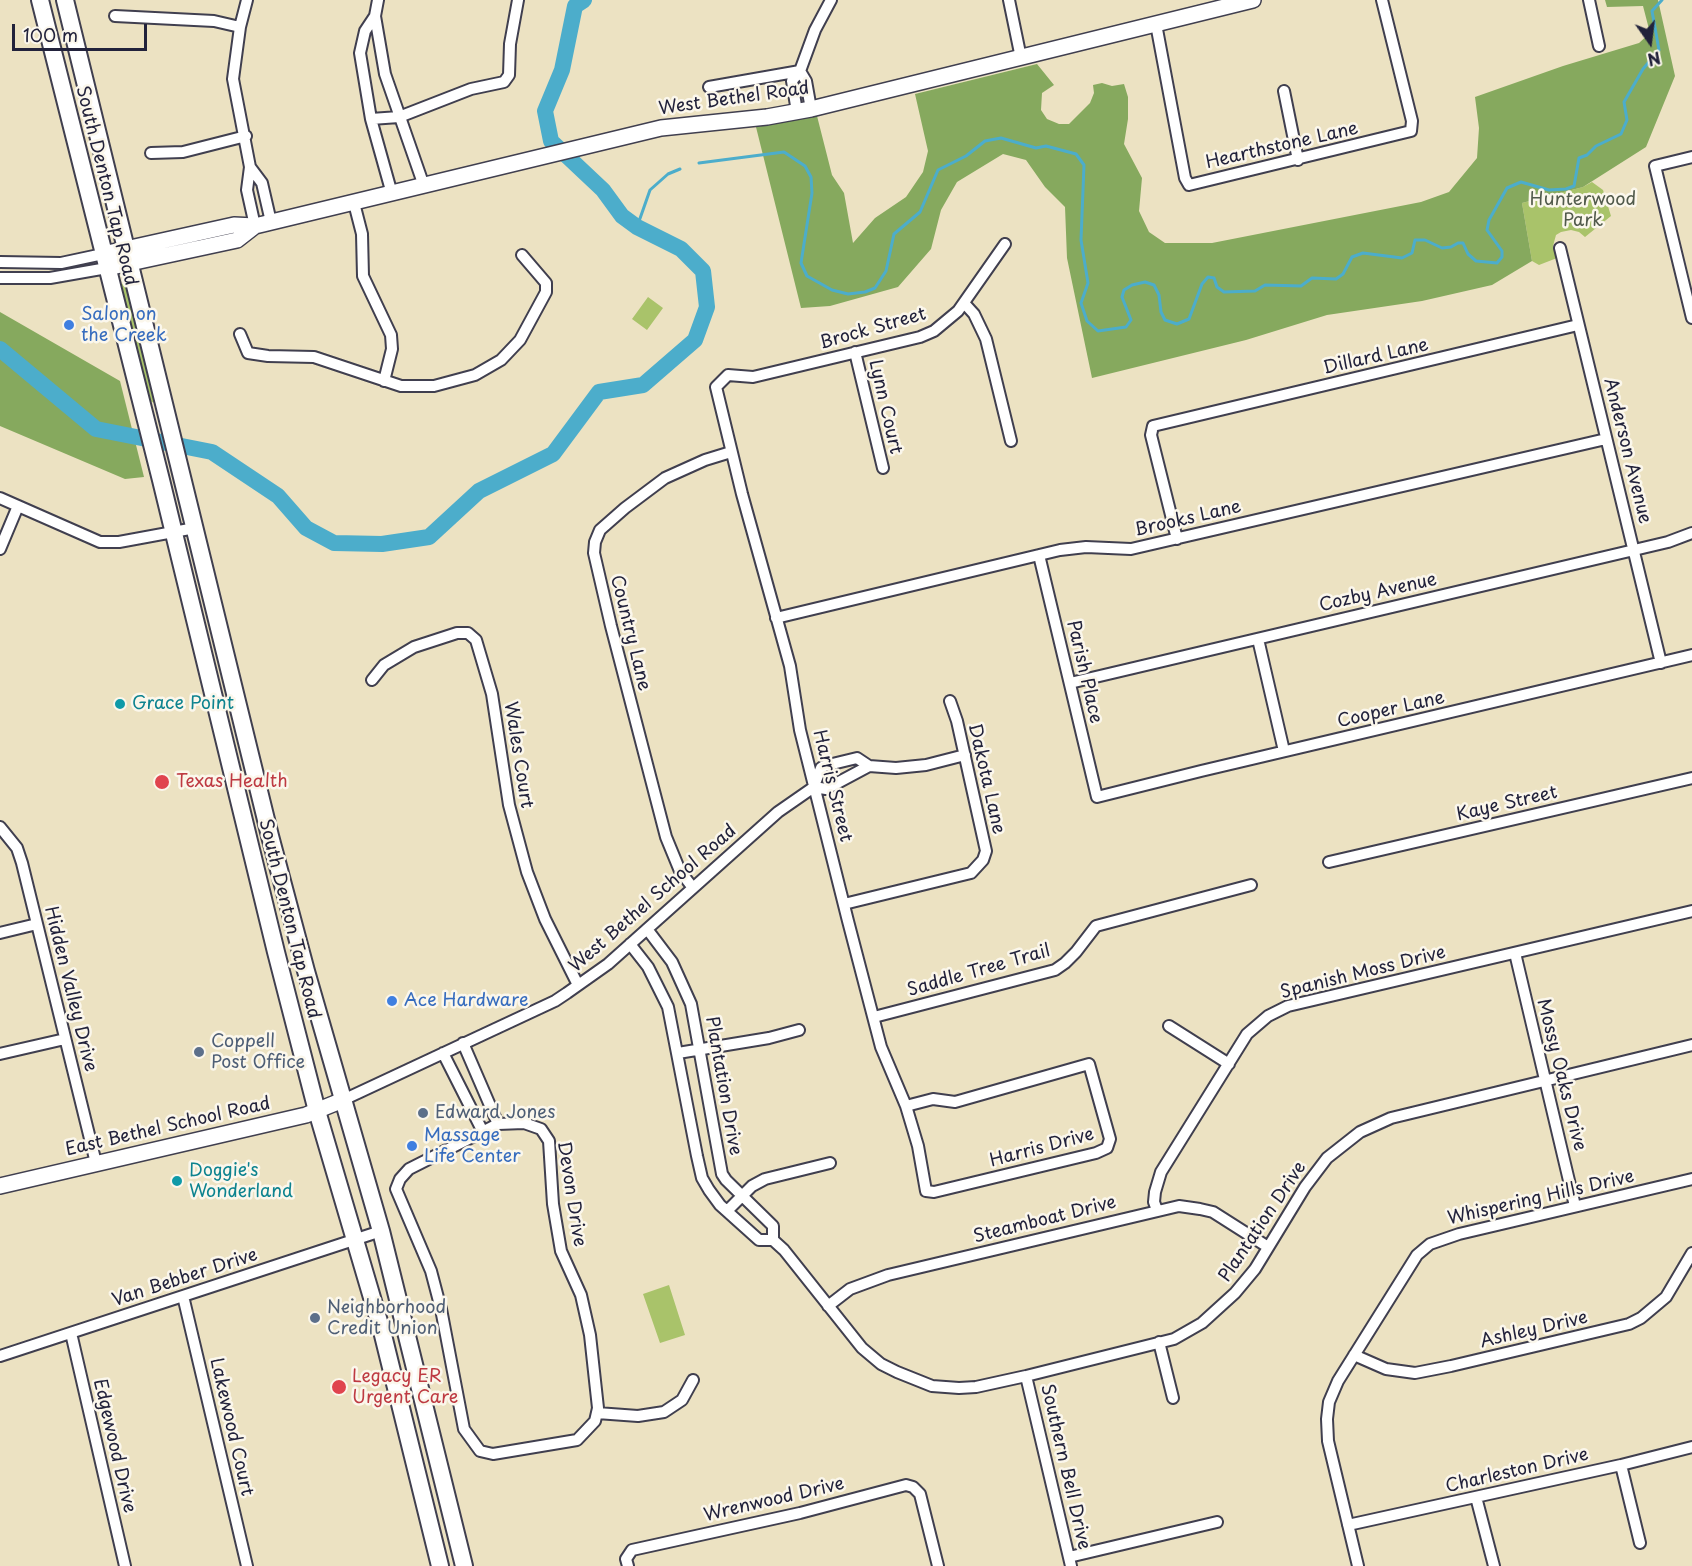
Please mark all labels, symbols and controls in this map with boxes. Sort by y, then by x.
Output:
scale bar [15,12,150,50]
north arrow [1620,12,1680,72]
text: 100 m [23,21,78,48]
text: N [1645,46,1663,73]
street label: West Bethel Road [657,78,811,120]
street label: South Denton Tap Road [71,84,141,288]
street label: Hearthstone Lane [1204,118,1360,174]
park label: Hunterwood Park [1530,189,1636,232]
street label: Brock Street [817,303,929,355]
place label: Salon on the Creek [81,304,167,346]
marker: Salon on the Creek [62,318,76,332]
street label: Dillard Lane [1321,334,1431,380]
street label: Lynn Court [864,358,906,456]
street label: Anderson Avenue [1598,376,1656,526]
street label: Brooks Lane [1133,496,1243,542]
street label: Cozby Avenue [1317,569,1439,617]
street label: Country Lane [605,573,655,693]
street label: Parish Place [1062,618,1106,726]
street label: Cooper Lane [1335,687,1447,733]
place label: Grace Point [132,693,234,715]
marker: Grace Point [113,697,127,711]
street label: Wales Court [499,700,537,810]
street label: Dakota Lane [963,721,1009,837]
street label: Harris Street [808,728,856,844]
place label: Texas Health [176,771,288,793]
marker: Texas Health [153,773,171,791]
street label: Kaye Street [1454,782,1560,826]
street label: South Denton Tap Road [254,817,324,1021]
street label: West Bethel School Road [565,821,741,977]
street label: Hidden Valley Drive [39,904,101,1074]
street label: Saddle Tree Trail [905,940,1053,1002]
street label: Spanish Moss Drive [1278,942,1448,1004]
place label: Ace Hardware [404,990,529,1012]
marker: Ace Hardware [385,994,399,1008]
street label: Mossy Oaks Drive [1532,997,1590,1153]
street label: Plantation Drive [700,1015,746,1157]
place label: Coppell Post Office [211,1031,305,1074]
marker: Coppell Post Office [192,1045,206,1059]
street label: East Bethel School Road [64,1093,272,1161]
place label: Edward Jones [435,1102,555,1124]
marker: Edward Jones [416,1106,430,1120]
street label: Harris Drive [987,1124,1097,1172]
place label: Massage Life Center [424,1125,521,1168]
marker: Massage Life Center [405,1139,419,1153]
street label: Devon Drive [552,1140,590,1248]
street label: Plantation Drive [1215,1158,1311,1286]
place label: Doggie's Wonderland [189,1160,293,1202]
street label: Whispering Hills Drive [1446,1166,1636,1230]
marker: Doggie's Wonderland [170,1174,184,1188]
street label: Steamboat Drive [971,1192,1119,1248]
street label: Van Bebber Drive [110,1244,260,1312]
place label: Neighborhood Credit Union [327,1297,446,1340]
street label: Ashley Drive [1478,1307,1590,1353]
marker: Neighborhood Credit Union [308,1311,322,1325]
street label: Lakewood Court [205,1356,257,1498]
place label: Legacy ER Urgent Care [352,1366,458,1408]
street label: Edgewood Drive [88,1377,140,1515]
marker: Legacy ER Urgent Care [330,1378,348,1396]
street label: Southern Bell Drive [1035,1382,1095,1552]
street label: Charleston Drive [1443,1444,1591,1498]
street label: Wrenwood Drive [702,1473,846,1527]

